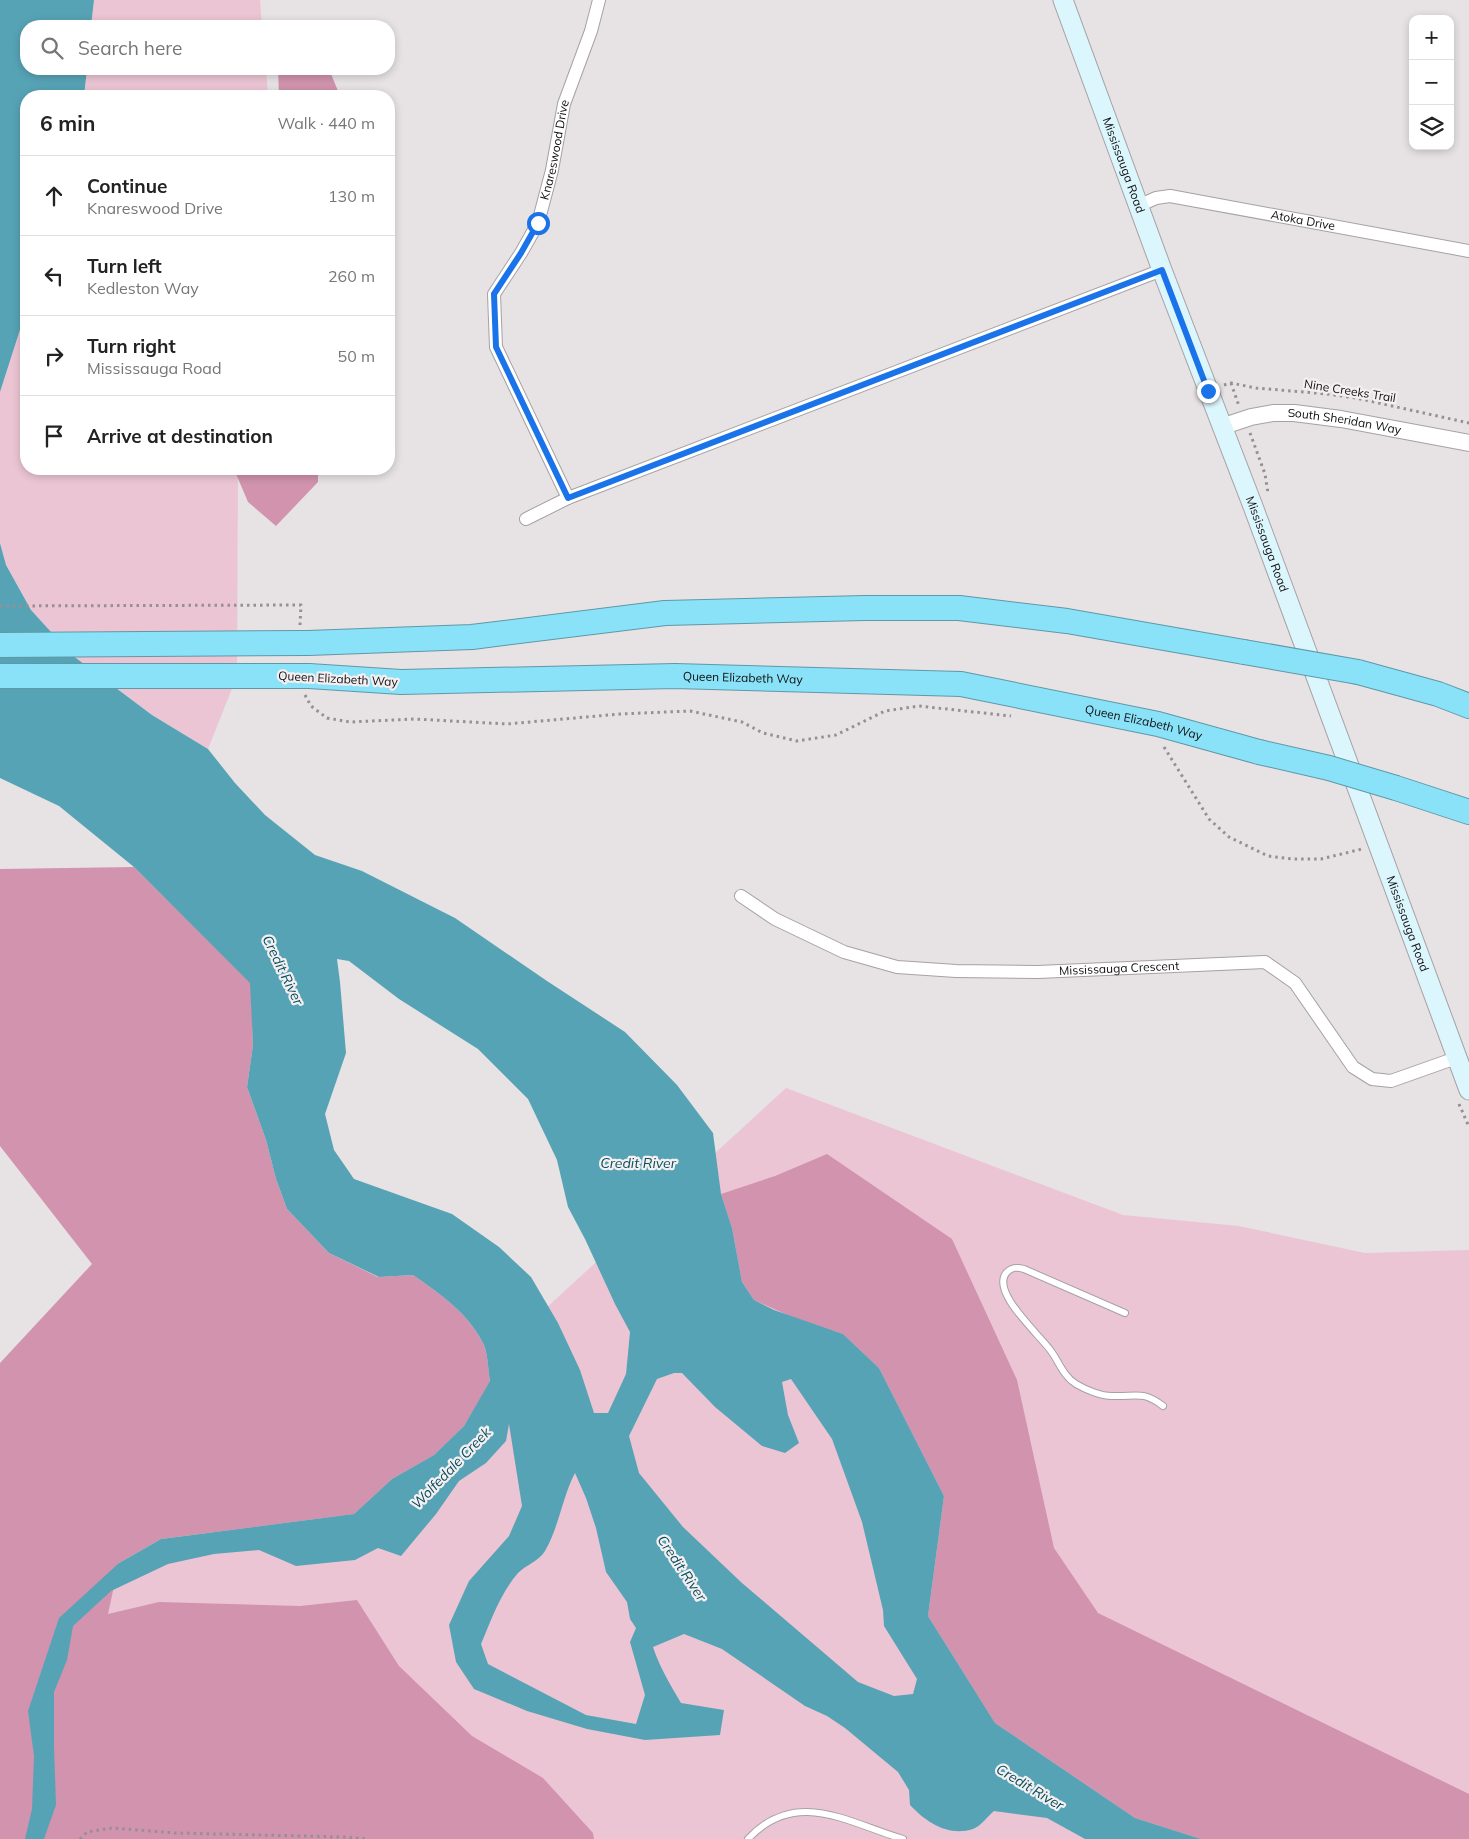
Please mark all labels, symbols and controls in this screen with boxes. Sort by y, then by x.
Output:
map controls [1409,15,1454,150]
button: + [1409,15,1454,60]
search box [20,20,395,75]
icon: search [38,34,66,62]
text: Search here [78,36,182,60]
button: − [1409,60,1454,105]
street label: Knareswood Drive [536,97,572,201]
button: layers [1409,105,1454,150]
text: 6 min [40,110,95,136]
text: Walk · 440 m [277,113,375,133]
street label: Mississauga Road [1100,115,1148,215]
text: Continue [87,174,167,198]
icon: ahead [40,182,68,210]
text: 130 m [328,186,375,206]
text: Knareswood Drive [87,198,223,218]
street label: Atoka Drive [1270,207,1336,233]
route start [527,212,550,235]
text: Turn left [87,254,162,278]
icon: left [40,262,68,290]
text: 260 m [328,266,375,286]
text: Kedleston Way [87,278,199,298]
text: Turn right [87,334,176,358]
icon: right [40,342,68,370]
text: 50 m [338,346,375,366]
text: Mississauga Road [87,358,222,378]
street label: Nine Creeks Trail [1303,376,1397,405]
route end [1197,380,1220,403]
street label: South Sheridan Way [1288,405,1403,437]
icon: arrive [40,422,68,450]
text: Arrive at destination [87,424,273,448]
street label: Mississauga Road [1243,494,1292,594]
street label: Queen Elizabeth Way [278,668,399,689]
street label: Queen Elizabeth Way [683,668,803,687]
street label: Queen Elizabeth Way [1084,701,1205,743]
street label: Mississauga Road [1383,874,1433,974]
water label: Credit River [258,932,308,1009]
street label: Mississauga Crescent [1059,958,1179,978]
water label: Credit River [600,1154,677,1172]
water label: Wolfedale Creek [407,1423,495,1513]
water label: Credit River [653,1532,711,1605]
water label: Credit River [993,1760,1068,1815]

